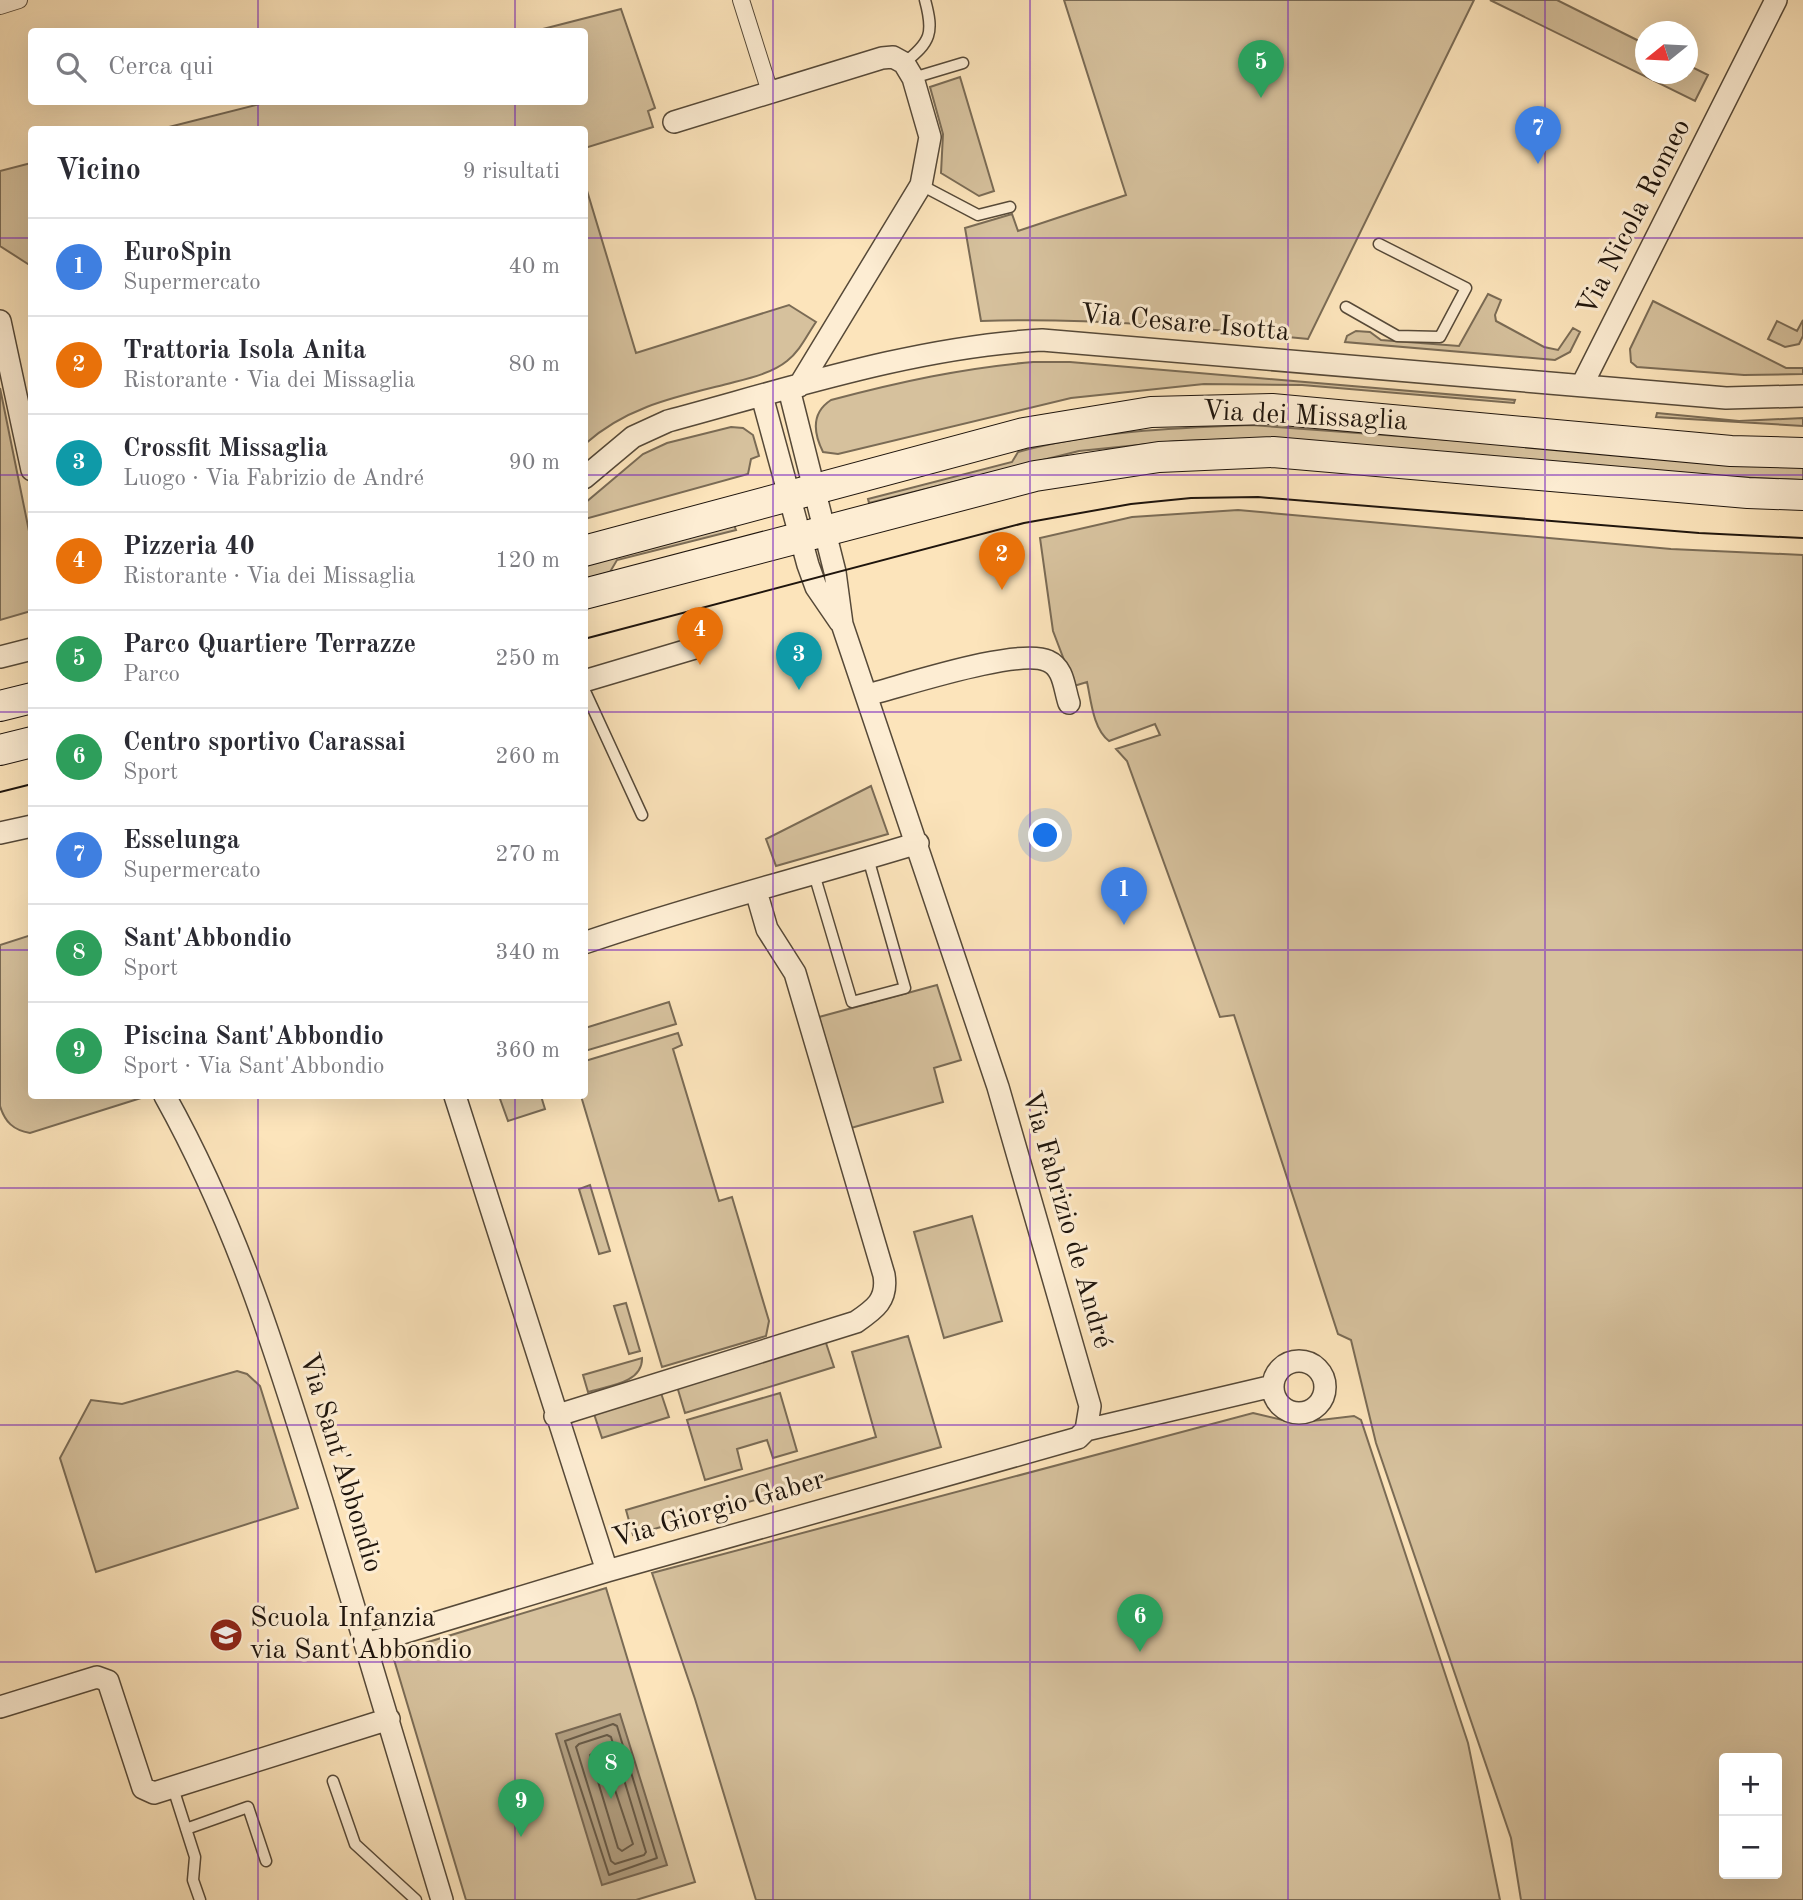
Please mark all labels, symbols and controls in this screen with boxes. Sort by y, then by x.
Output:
north arrow [1635,21,1698,84]
search box [28,28,588,105]
pin: 5 [1238,40,1284,98]
icon: search [52,48,90,86]
text: Cerca qui [108,54,213,80]
pin: 7 [1515,106,1561,164]
street label: Via Nicola Romeo [1573,115,1697,321]
text: Vicino [56,156,141,186]
text: 9 risultati [462,160,560,183]
text: EuroSpin [123,240,232,266]
text: 1 [72,255,86,278]
text: 40 m [509,255,560,278]
text: Supermercato [123,271,261,294]
street label: Via Cesare Isotta [1079,301,1291,347]
text: Trattoria Isola Anita [123,338,366,364]
text: 2 [72,353,86,376]
text: 80 m [509,353,560,376]
text: Ristorante · Via dei Missaglia [123,369,415,392]
street label: Via dei Missaglia [1202,398,1409,436]
text: Crossfit Missaglia [123,436,328,462]
text: 3 [72,451,86,474]
text: 90 m [509,451,560,474]
text: Luogo · Via Fabrizio de André [123,467,424,490]
pin: 2 [979,532,1025,590]
text: Pizzeria 40 [123,534,255,560]
text: 4 [72,549,86,572]
text: 120 m [495,549,560,572]
text: Ristorante · Via dei Missaglia [123,565,415,588]
pin: 4 [677,607,723,665]
text: Parco Quartiere Terrazze [123,632,416,658]
pin: 3 [776,632,822,690]
text: 5 [72,647,86,670]
text: 250 m [495,647,560,670]
text: Parco [123,663,180,686]
text: Centro sportivo Carassai [123,730,406,756]
text: 6 [72,745,86,768]
text: 260 m [495,745,560,768]
text: Sport [123,761,178,784]
your location [1028,818,1062,852]
text: Esselunga [123,828,240,854]
text: 7 [72,843,86,866]
text: 270 m [495,843,560,866]
text: Supermercato [123,859,261,882]
pin: 1 [1101,867,1147,925]
text: Sant'Abbondio [123,926,292,952]
text: 8 [72,941,86,964]
text: 340 m [495,941,560,964]
text: Sport [123,957,178,980]
text: Piscina Sant'Abbondio [123,1024,384,1050]
text: 9 [72,1039,86,1062]
text: 360 m [495,1039,560,1062]
text: Sport · Via Sant'Abbondio [123,1055,384,1078]
street label: Via Fabrizio de André [1016,1088,1116,1352]
street label: Via Sant'Abbondio [293,1350,387,1576]
street label: Via Giorgio Gaber [609,1466,829,1554]
pin: 6 [1117,1594,1163,1652]
place label: Scuola Infanzia via Sant'Abbondio [250,1605,472,1665]
school or university icon: Scuola Infanzia via Sant'Abbondio [207,1616,245,1654]
pin: 8 [588,1741,634,1799]
map controls [1719,1753,1782,1879]
button: + [1719,1753,1782,1816]
pin: 9 [498,1779,544,1837]
button: − [1719,1816,1782,1879]

